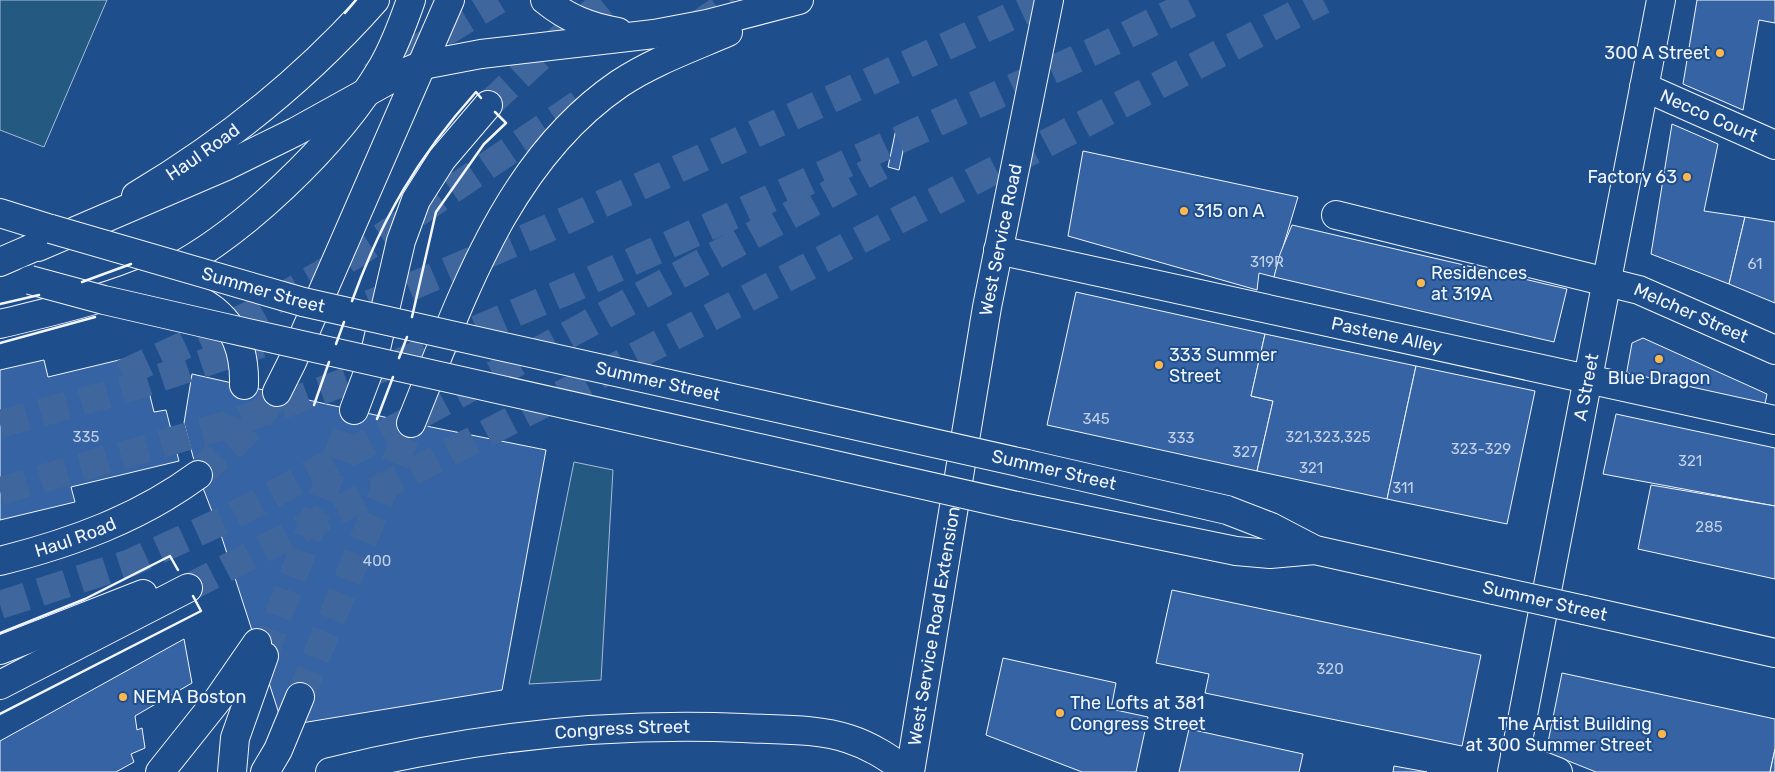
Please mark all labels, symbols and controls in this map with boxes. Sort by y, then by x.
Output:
place label: 300 A Street [1604,42,1710,64]
marker: 300 A Street [1714,47,1726,59]
street label: Necco Court [1657,85,1761,147]
street label: Haul Road [162,119,244,186]
street label: West Service Road [975,162,1027,317]
place label: Factory 63 [1587,166,1677,188]
marker: Factory 63 [1681,171,1693,183]
place label: 315 on A [1194,200,1265,222]
marker: 315 on A [1178,205,1190,217]
house number: 319R [1250,253,1284,271]
house number: 61 [1747,255,1763,273]
street label: Summer Street [199,262,327,318]
place label: Residences at 319A [1431,262,1527,305]
marker: Residences at 319A [1415,277,1427,289]
street label: Melcher Street [1630,278,1752,348]
street label: Pastene Alley [1329,312,1444,358]
place label: 333 Summer Street [1169,344,1277,387]
street label: A Street [1569,352,1604,423]
marker: Blue Dragon [1653,353,1665,365]
street label: Summer Street [593,357,722,406]
marker: 333 Summer Street [1153,359,1165,371]
place label: Blue Dragon [1608,367,1710,389]
house number: 345 [1082,410,1110,428]
house number: 335 [73,428,100,446]
house number: 321,323,325 [1285,428,1371,446]
house number: 333 [1167,429,1195,447]
house number: 323-329 [1451,440,1511,458]
house number: 327 [1232,443,1258,461]
street label: Summer Street [990,445,1118,495]
house number: 321 [1678,452,1702,470]
house number: 321 [1299,459,1323,477]
house number: 311 [1392,479,1414,497]
street label: West Service Road Extension [904,505,965,747]
street label: Haul Road [32,513,120,562]
house number: 285 [1695,518,1723,536]
house number: 400 [363,552,391,570]
street label: Summer Street [1481,576,1609,626]
house number: 320 [1316,660,1344,678]
place label: NEMA Boston [133,686,247,708]
marker: NEMA Boston [117,691,129,703]
place label: The Lofts at 381 Congress Street [1070,692,1206,735]
marker: The Lofts at 381 Congress Street [1054,707,1066,719]
place label: The Artist Building at 300 Summer Street [1466,713,1652,756]
street label: Congress Street [554,716,690,744]
marker: The Artist Building at 300 Summer Street [1656,728,1668,740]

